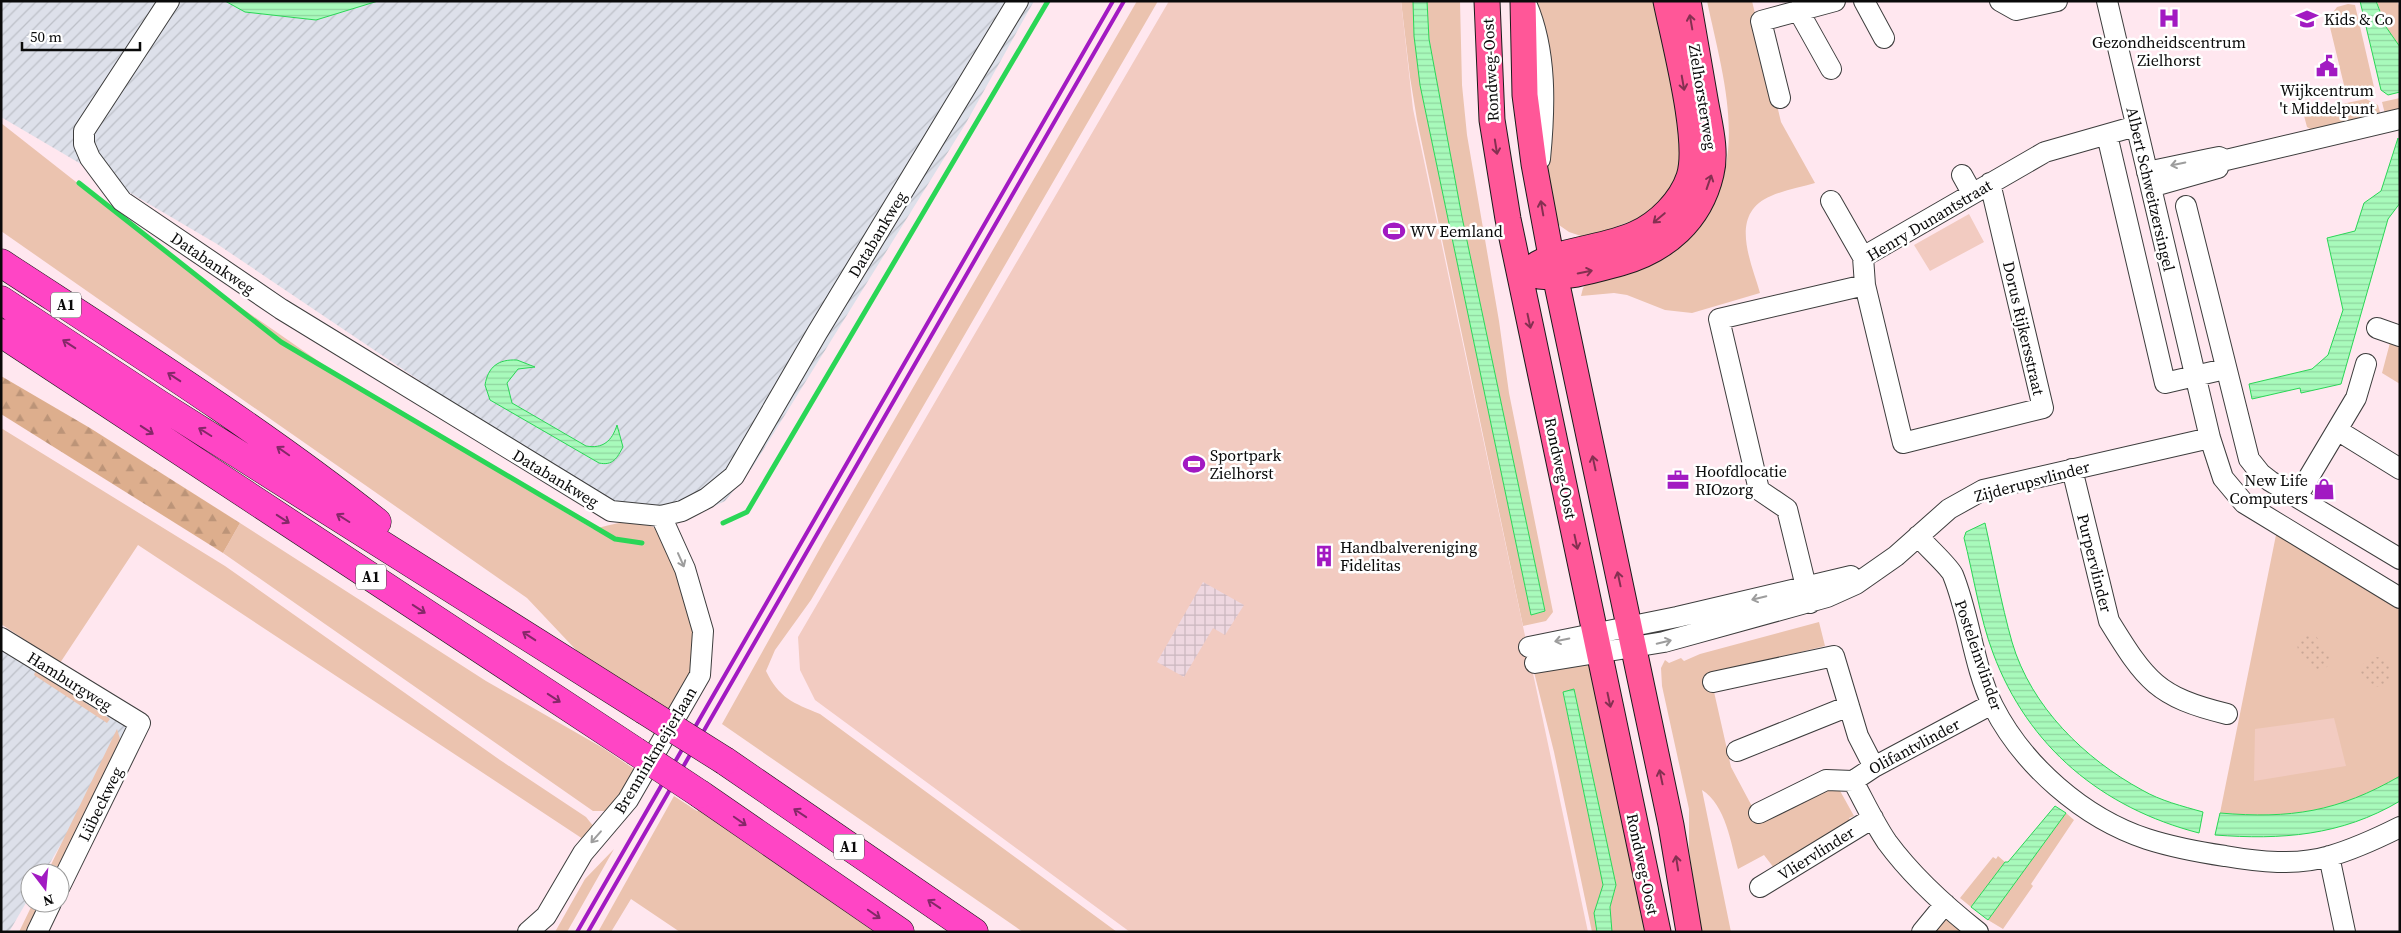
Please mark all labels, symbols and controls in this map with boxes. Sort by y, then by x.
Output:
hospital icon: Gezondheidscentrum Zielhorst [2156,5,2182,31]
school or university icon: Kids & Co [2294,6,2320,32]
place label: Kids & Co [2324,8,2394,30]
one-way arrow [1686,15,1696,31]
street label: Rondweg-Oost [1476,17,1504,122]
scale bar [22,20,140,52]
text: 50 m [30,26,62,47]
place label: Gezondheidscentrum Zielhorst [2092,31,2246,71]
street label: Zielhorsterweg [1684,42,1722,152]
public building icon: Wijkcentrum 't Middelpunt [2314,53,2340,79]
one-way arrow [1678,75,1688,91]
place label: Wijkcentrum 't Middelpunt [2280,79,2375,119]
street label: Albert Schweitzersingel [2121,105,2181,274]
one-way arrow [1492,138,1502,154]
one-way arrow [2170,160,2186,170]
street label: Henry Dunantstraat [1862,173,1996,266]
one-way arrow [1705,175,1714,191]
street label: Databankweg [843,187,911,281]
one-way arrow [1537,201,1547,217]
one-way arrow [1653,212,1666,224]
sports icon: WV Eemland [1381,218,1407,244]
place label: WV Eemland [1410,220,1503,242]
street label: Databankweg [167,227,259,299]
street label: Dorus Rijkersstraat [1998,259,2050,398]
one-way arrow [1576,267,1592,276]
road number: A1 [51,292,81,318]
one-way arrow [1525,312,1535,328]
one-way arrow [62,339,76,349]
one-way arrow [168,372,182,382]
street label: Rondweg-Oost [1539,415,1583,522]
one-way arrow [140,425,154,435]
one-way arrow [199,427,213,437]
street label: Databankweg [509,444,603,512]
place label: Sportpark Zielhorst [1210,444,1281,484]
one-way arrow [276,446,290,456]
sports icon: Sportpark Zielhorst [1181,451,1207,477]
one-way arrow [1589,455,1599,471]
street label: Zijderupsvlinder [1972,455,2092,507]
place label: Hoofdlocatie RIOzorg [1695,460,1787,500]
office icon: Hoofdlocatie RIOzorg [1665,467,1691,493]
place label: New Life Computers [2230,469,2308,509]
shop icon: New Life Computers [2311,476,2337,502]
street label: Purpervlinder [2072,511,2118,615]
one-way arrow [336,513,350,523]
one-way arrow [276,514,290,524]
one-way arrow [1572,534,1581,550]
place label: Handbalvereniging Fidelitas [1340,536,1477,576]
building icon: Handbalvereniging Fidelitas [1311,543,1337,569]
one-way arrow [677,552,687,567]
road number: A1 [356,564,386,590]
one-way arrow [1614,571,1623,587]
one-way arrow [1751,594,1767,603]
street label: Posteleinvlinder [1950,597,2008,714]
one-way arrow [411,604,425,614]
one-way arrow [522,631,536,641]
one-way arrow [1554,636,1570,645]
one-way arrow [1656,637,1672,646]
street label: Hamburgweg [23,646,117,716]
street label: Brenninkmeijerlaan [608,682,702,818]
one-way arrow [1605,692,1614,708]
one-way arrow [547,693,561,703]
street label: Olifantvlinder [1864,713,1964,779]
street label: Lübeckweg [72,763,128,845]
one-way arrow [1655,769,1665,785]
one-way arrow [793,808,807,818]
street label: Rondweg-Oost [1621,811,1665,918]
one-way arrow [733,816,747,826]
street label: Vliervlinder [1774,821,1859,885]
one-way arrow [590,830,602,843]
road number: A1 [834,834,864,860]
one-way arrow [1671,855,1681,871]
north arrow [20,863,70,913]
text: N [41,889,56,912]
one-way arrow [927,899,941,909]
one-way arrow [867,908,881,919]

